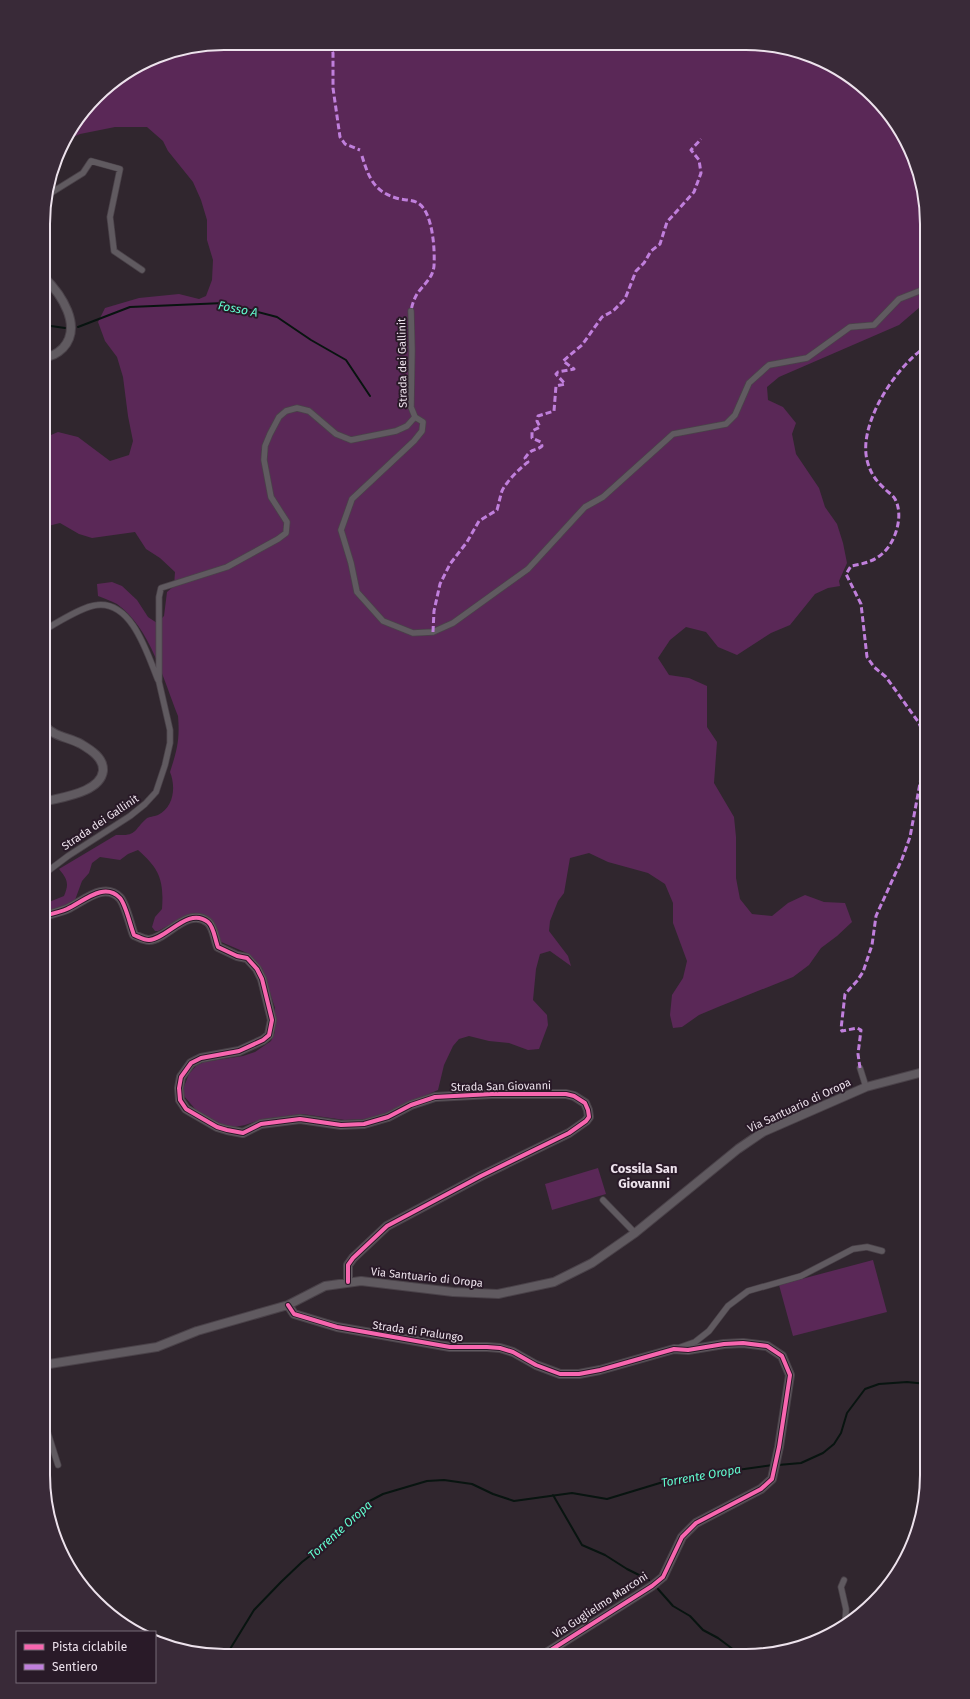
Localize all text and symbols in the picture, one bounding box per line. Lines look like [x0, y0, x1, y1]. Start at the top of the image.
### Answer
water label: Fosso A [217, 298, 259, 320]
street label: Strada dei Gallinit [395, 318, 410, 408]
street label: Strada dei Gallinit [59, 792, 141, 853]
street label: Via Santuario di Oropa [745, 1076, 853, 1135]
street label: Strada San Giovanni [451, 1079, 551, 1094]
district label: Cossila San Giovanni [610, 1161, 678, 1191]
street label: Via Santuario di Oropa [370, 1265, 484, 1290]
street label: Strada di Pralungo [372, 1319, 464, 1344]
water label: Torrente Oropa [660, 1462, 742, 1490]
water label: Torrente Oropa [305, 1498, 375, 1562]
street label: Via Guglielmo Marconi [550, 1570, 650, 1641]
legend [16, 1631, 156, 1683]
text: Pista ciclabile [52, 1640, 127, 1654]
text: Sentiero [52, 1660, 98, 1674]

